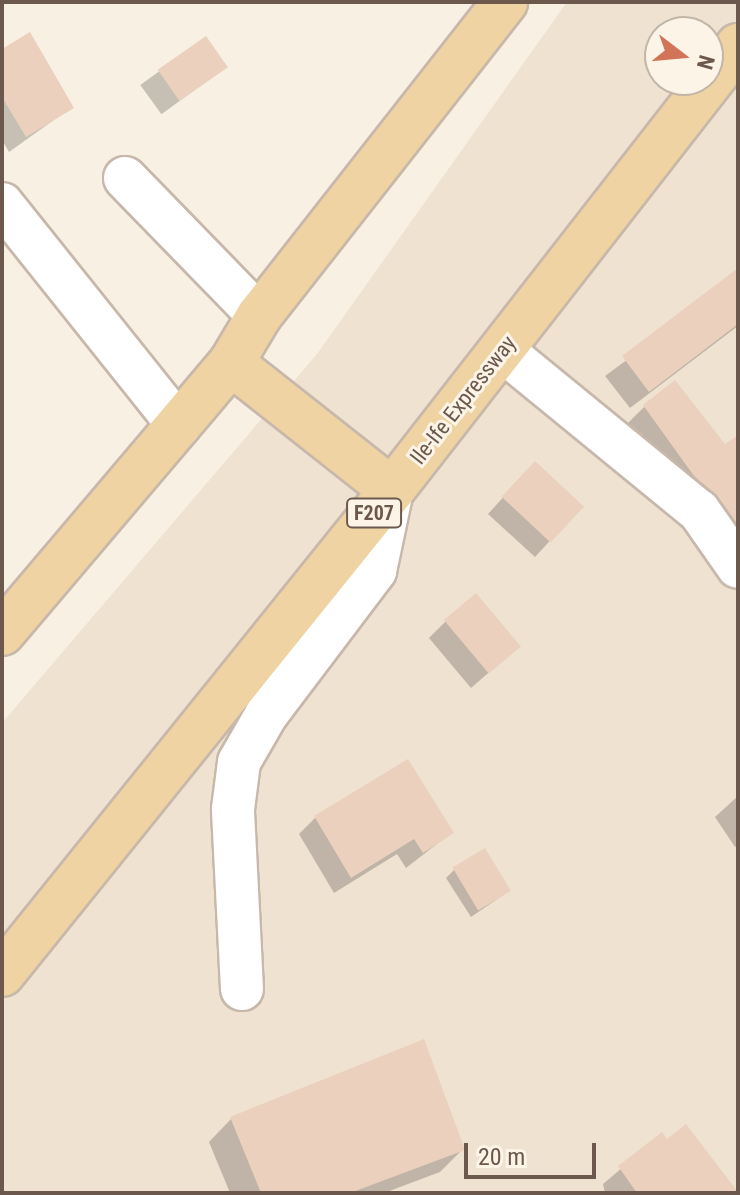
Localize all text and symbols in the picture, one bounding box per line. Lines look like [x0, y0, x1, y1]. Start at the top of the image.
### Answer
north arrow [644, 16, 724, 96]
text: N [692, 52, 720, 72]
street label: Ile-Ife Expressway [405, 330, 521, 470]
road number: F207 [346, 497, 402, 529]
scale bar [468, 1127, 600, 1177]
text: 20 m [478, 1143, 525, 1171]

